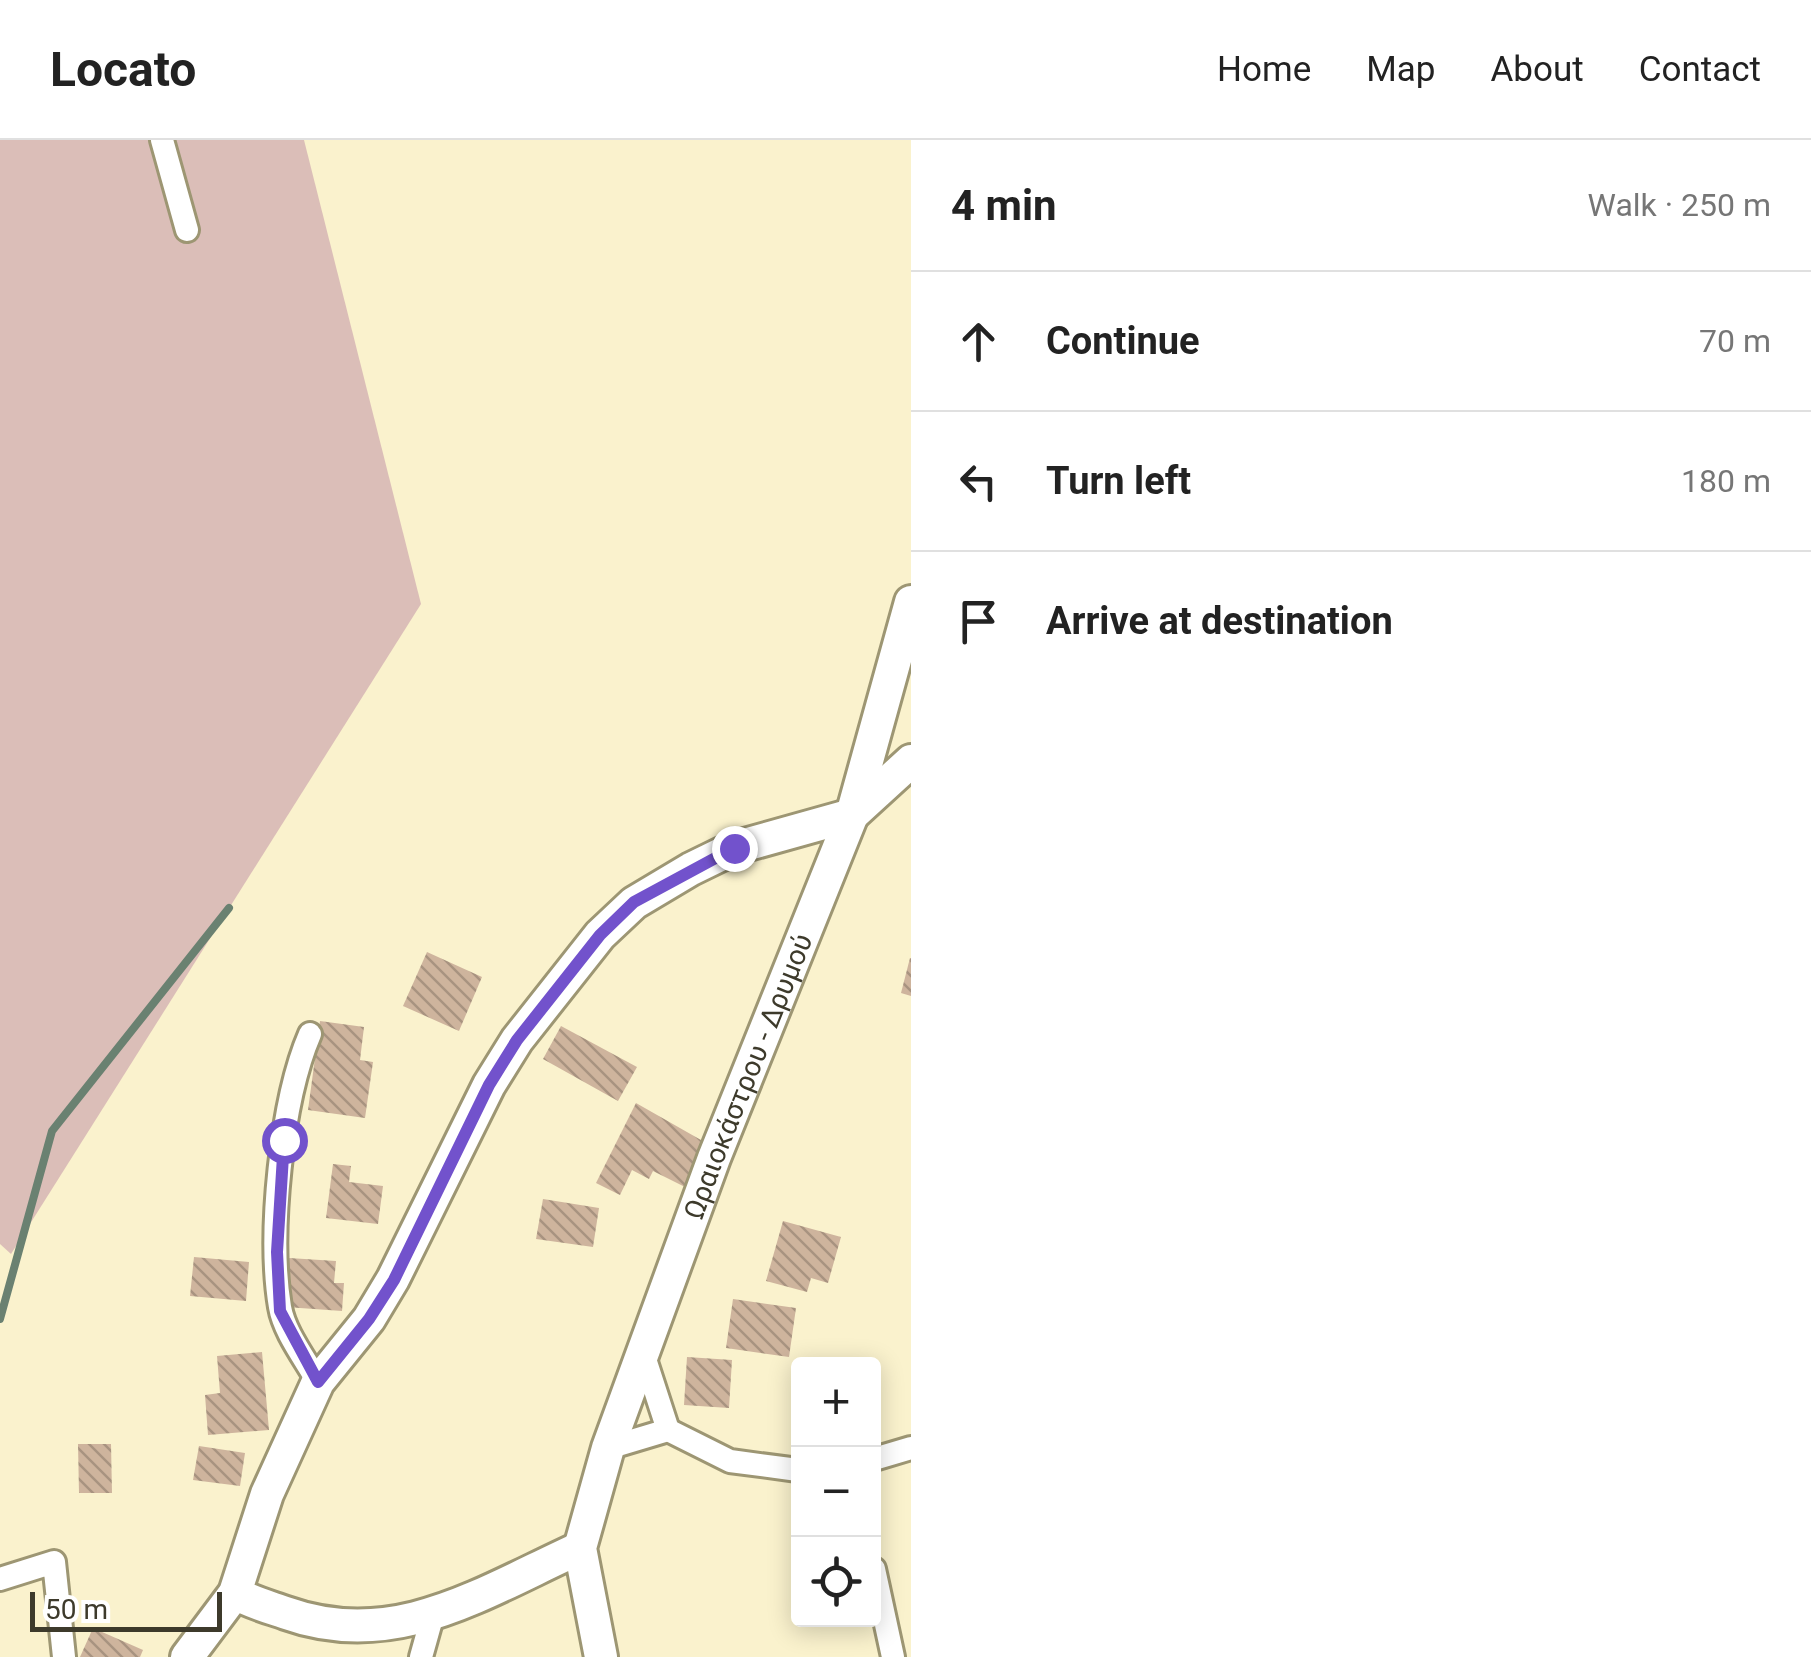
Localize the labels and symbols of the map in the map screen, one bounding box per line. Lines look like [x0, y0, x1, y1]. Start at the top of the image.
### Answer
route end [712, 826, 758, 872]
street label: Ωραιοκάστρου - Δρυμού [677, 929, 819, 1224]
route start [262, 1118, 308, 1164]
scale bar [30, 1587, 222, 1632]

